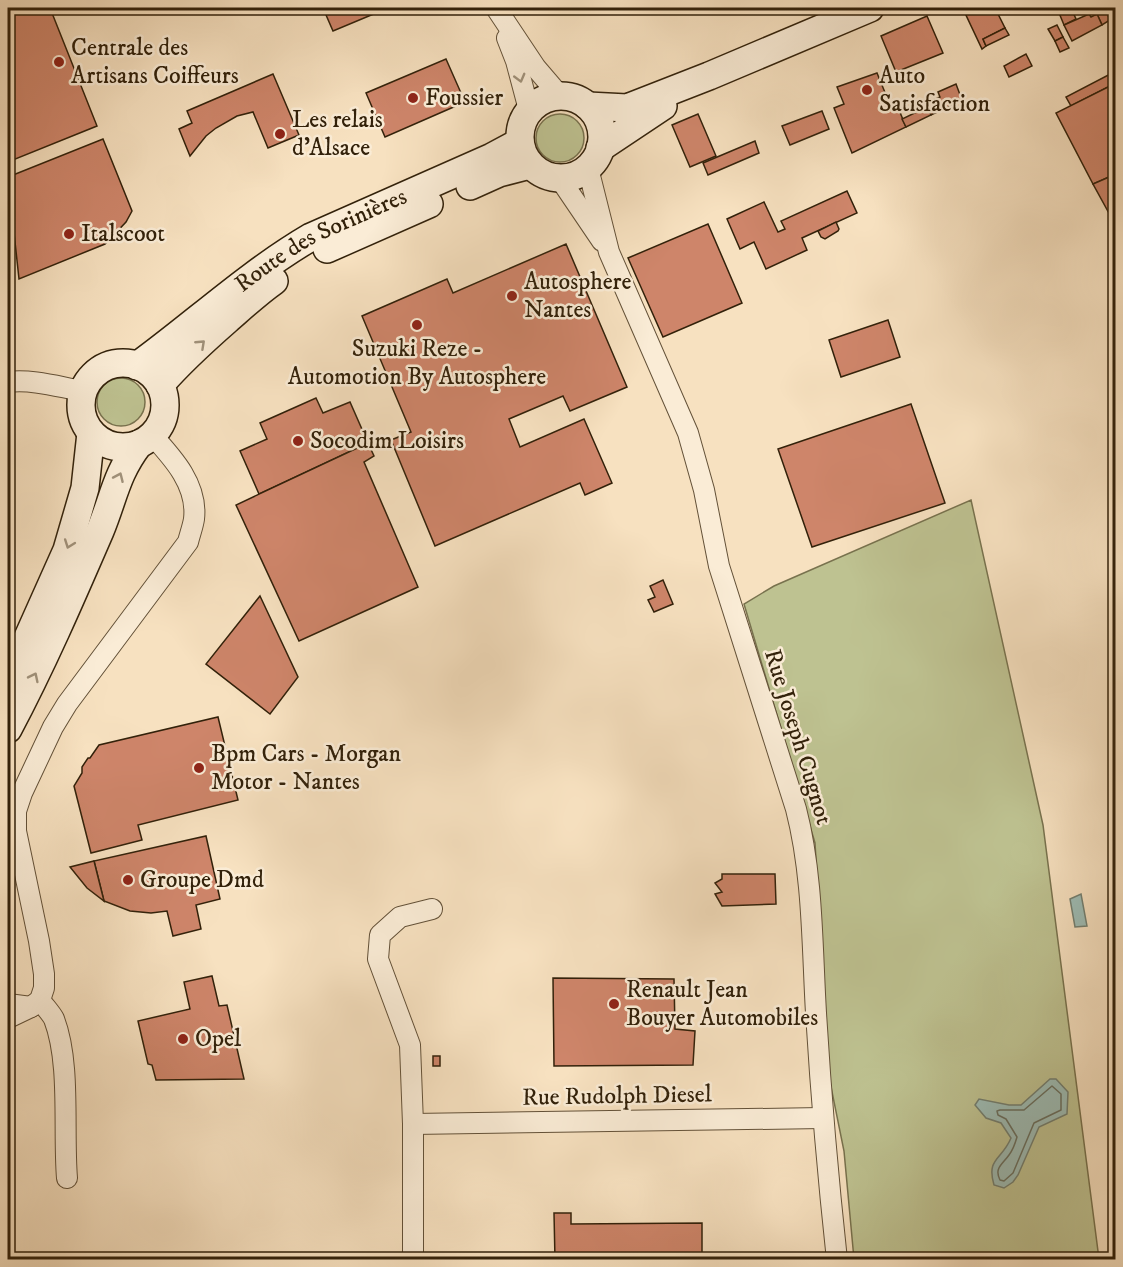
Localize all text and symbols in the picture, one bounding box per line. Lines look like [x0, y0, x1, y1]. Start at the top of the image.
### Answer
place label: Centrale des Artisans Coiffeurs [71, 33, 239, 91]
marker: Centrale des Artisans Coiffeurs [52, 55, 66, 69]
place label: Auto Satisfaction [879, 61, 990, 119]
one-way arrow [513, 72, 525, 83]
place label: Foussier [425, 83, 503, 113]
marker: Auto Satisfaction [860, 83, 874, 97]
marker: Foussier [406, 91, 420, 105]
place label: Les relais d'Alsace [292, 105, 383, 163]
marker: Les relais d'Alsace [273, 127, 287, 141]
street label: Route des Sorinières [229, 182, 411, 299]
place label: Italscoot [81, 219, 165, 249]
marker: Italscoot [62, 227, 76, 241]
place label: Autosphere Nantes [524, 267, 632, 325]
marker: Autosphere Nantes [505, 289, 519, 303]
marker: Suzuki Reze - Automotion By Autosphere [410, 318, 424, 332]
place label: Suzuki Reze - Automotion By Autosphere [288, 334, 546, 392]
one-way arrow [194, 340, 204, 351]
place label: Socodim Loisirs [310, 426, 464, 456]
marker: Socodim Loisirs [291, 434, 305, 448]
one-way arrow [112, 472, 124, 483]
one-way arrow [63, 539, 76, 549]
street label: Rue Joseph Cugnot [757, 646, 839, 829]
one-way arrow [27, 673, 38, 684]
place label: Bpm Cars - Morgan Motor - Nantes [211, 739, 402, 797]
marker: Bpm Cars - Morgan Motor - Nantes [192, 761, 206, 775]
place label: Groupe Dmd [140, 865, 264, 895]
marker: Groupe Dmd [121, 873, 135, 887]
place label: Renault Jean Bouyer Automobiles [626, 975, 818, 1033]
marker: Renault Jean Bouyer Automobiles [607, 997, 621, 1011]
place label: Opel [195, 1024, 242, 1054]
marker: Opel [176, 1032, 190, 1046]
street label: Rue Rudolph Diesel [522, 1079, 713, 1113]

